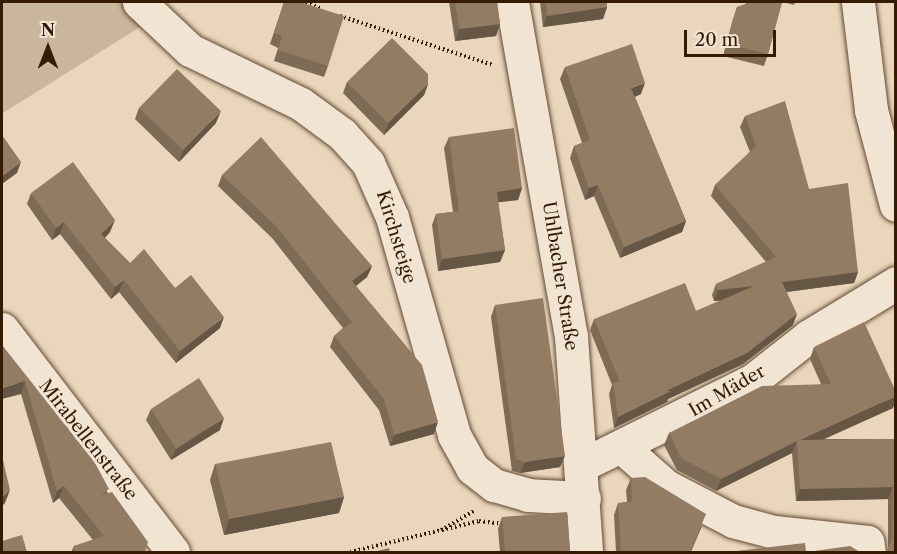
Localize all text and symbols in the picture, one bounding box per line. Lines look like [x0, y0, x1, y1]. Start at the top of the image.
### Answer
north arrow [18, 18, 78, 78]
scale bar [687, 18, 778, 56]
text: N [41, 20, 55, 40]
text: 20 m [695, 29, 738, 51]
street label: Kirchsteige [372, 188, 420, 286]
street label: Uhlbacher Straße [538, 200, 582, 352]
street label: Im Mäder [685, 361, 769, 421]
street label: Mirabellenstraße [34, 375, 142, 505]

